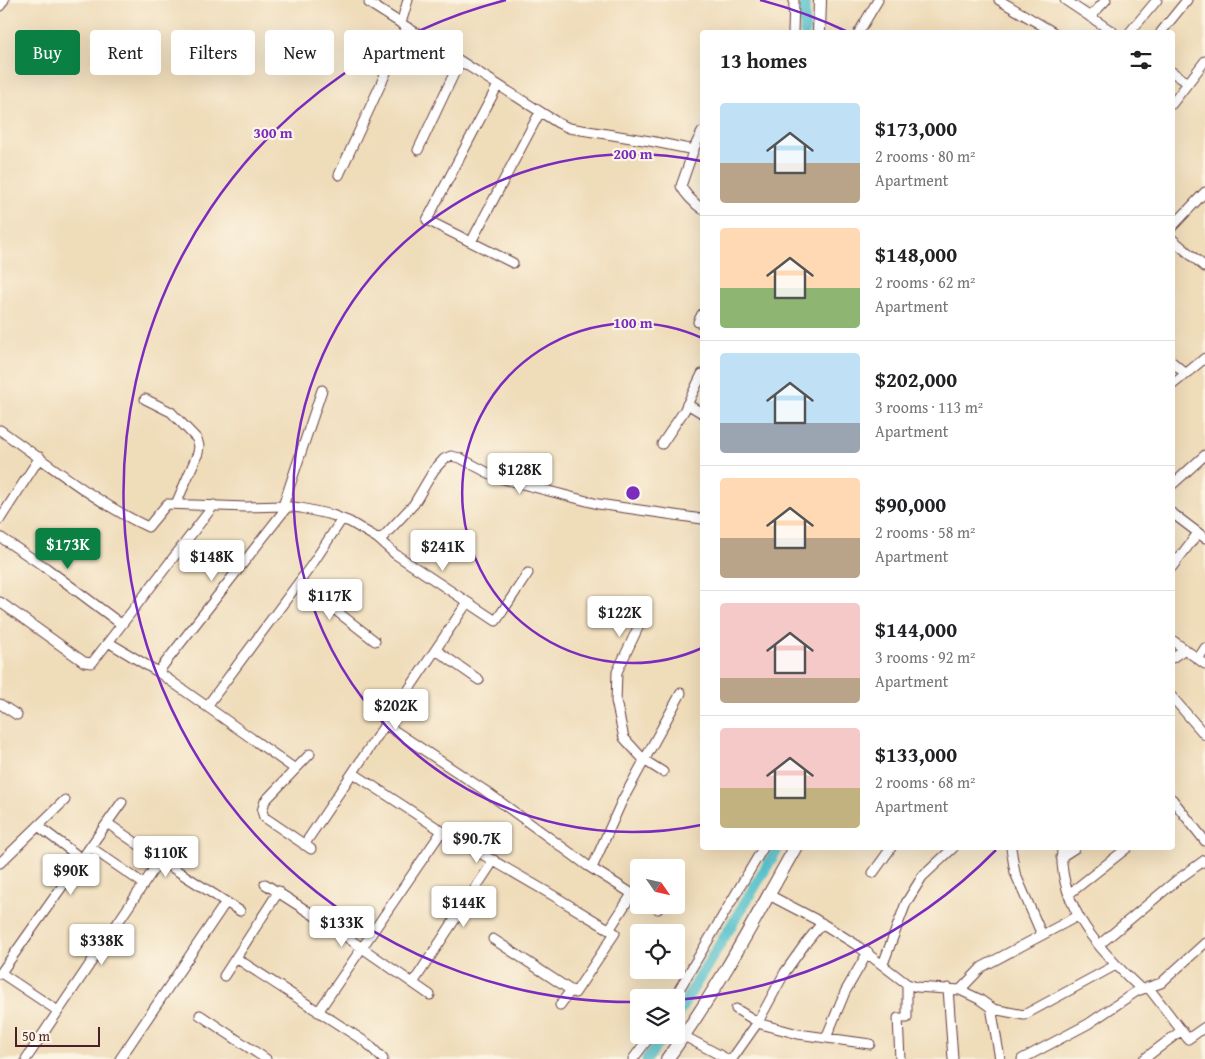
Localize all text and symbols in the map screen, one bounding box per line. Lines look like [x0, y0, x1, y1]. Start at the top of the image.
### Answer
chip: Buy [15, 30, 80, 75]
chip: Rent [90, 30, 161, 75]
chip: Filters [171, 30, 255, 75]
chip: New [265, 30, 334, 75]
chip: Apartment [344, 30, 463, 75]
text: 13 homes [720, 45, 807, 76]
icon: filters [1127, 46, 1155, 74]
text: $173,000 [875, 113, 957, 144]
text: 300 m [253, 122, 293, 143]
icon: home [760, 123, 820, 183]
text: 200 m [613, 143, 653, 164]
text: 2 rooms · 80 m² [875, 144, 975, 168]
text: Apartment [875, 168, 948, 192]
text: $148,000 [875, 239, 957, 270]
icon: home [760, 248, 820, 308]
text: 2 rooms · 62 m² [875, 270, 975, 294]
text: Apartment [875, 294, 948, 318]
text: 100 m [613, 312, 653, 333]
text: $202,000 [875, 364, 957, 395]
icon: home [760, 373, 820, 433]
text: 3 rooms · 113 m² [875, 395, 983, 419]
text: Apartment [875, 419, 948, 443]
pin: $128K [485, 452, 555, 495]
text: $128K [498, 457, 542, 481]
centre of rings [624, 484, 642, 502]
text: $90,000 [875, 489, 946, 520]
icon: home [760, 498, 820, 558]
text: 2 rooms · 58 m² [875, 520, 975, 544]
pin: $173K [33, 528, 103, 570]
pin: $241K [408, 530, 478, 572]
text: $173K [46, 532, 90, 556]
text: $241K [421, 534, 465, 558]
pin: $148K [177, 540, 247, 582]
text: $148K [190, 544, 234, 568]
text: Apartment [875, 544, 948, 568]
pin: $117K [295, 578, 365, 621]
text: $117K [308, 583, 352, 607]
pin: $122K [585, 596, 655, 638]
text: $122K [598, 600, 642, 624]
text: $144,000 [875, 614, 957, 645]
icon: home [760, 623, 820, 683]
text: 3 rooms · 92 m² [875, 645, 975, 669]
text: Apartment [875, 669, 948, 693]
pin: $202K [361, 688, 431, 731]
text: $202K [374, 693, 418, 717]
text: $133,000 [875, 739, 957, 770]
icon: home [760, 748, 820, 808]
text: 2 rooms · 68 m² [875, 770, 975, 794]
text: Apartment [875, 794, 948, 818]
pin: $90.7K [436, 822, 518, 864]
text: $90.7K [453, 826, 501, 850]
pin: $110K [131, 836, 201, 878]
text: $110K [144, 840, 188, 864]
pin: $90K [41, 854, 101, 896]
text: $90K [54, 858, 88, 882]
north arrow [630, 859, 685, 914]
map controls [630, 859, 685, 1044]
pin: $144K [429, 886, 499, 928]
text: $144K [442, 890, 486, 914]
pin: $133K [307, 906, 377, 948]
text: $133K [320, 910, 364, 934]
pin: $338K [67, 924, 137, 966]
button: locate [630, 924, 685, 979]
text: $338K [80, 928, 124, 952]
button: layers [630, 989, 685, 1044]
scale bar [15, 1024, 100, 1047]
text: 50 m [22, 1026, 50, 1046]

